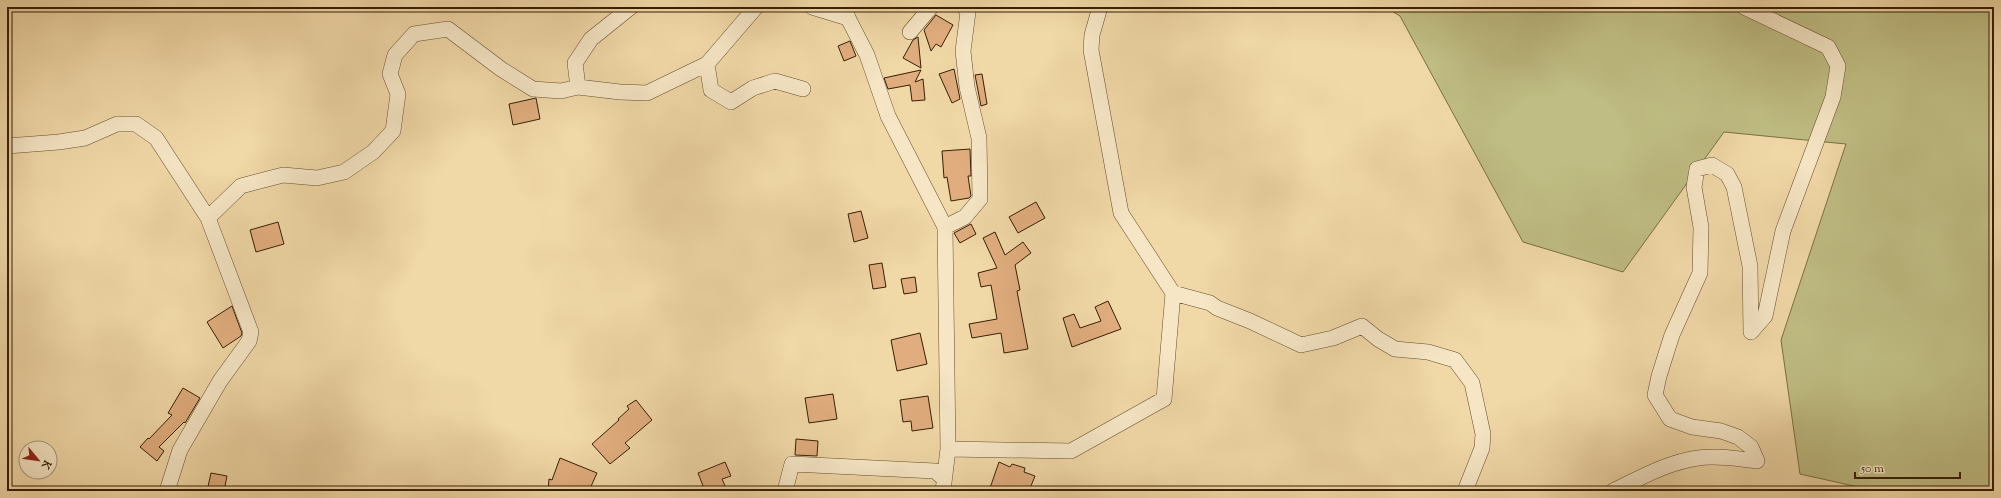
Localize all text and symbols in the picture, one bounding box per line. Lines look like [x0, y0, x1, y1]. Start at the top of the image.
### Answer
north arrow [18, 440, 58, 480]
scale bar [1855, 454, 1960, 480]
text: K [37, 456, 55, 472]
text: 50 m [1860, 460, 1884, 478]

